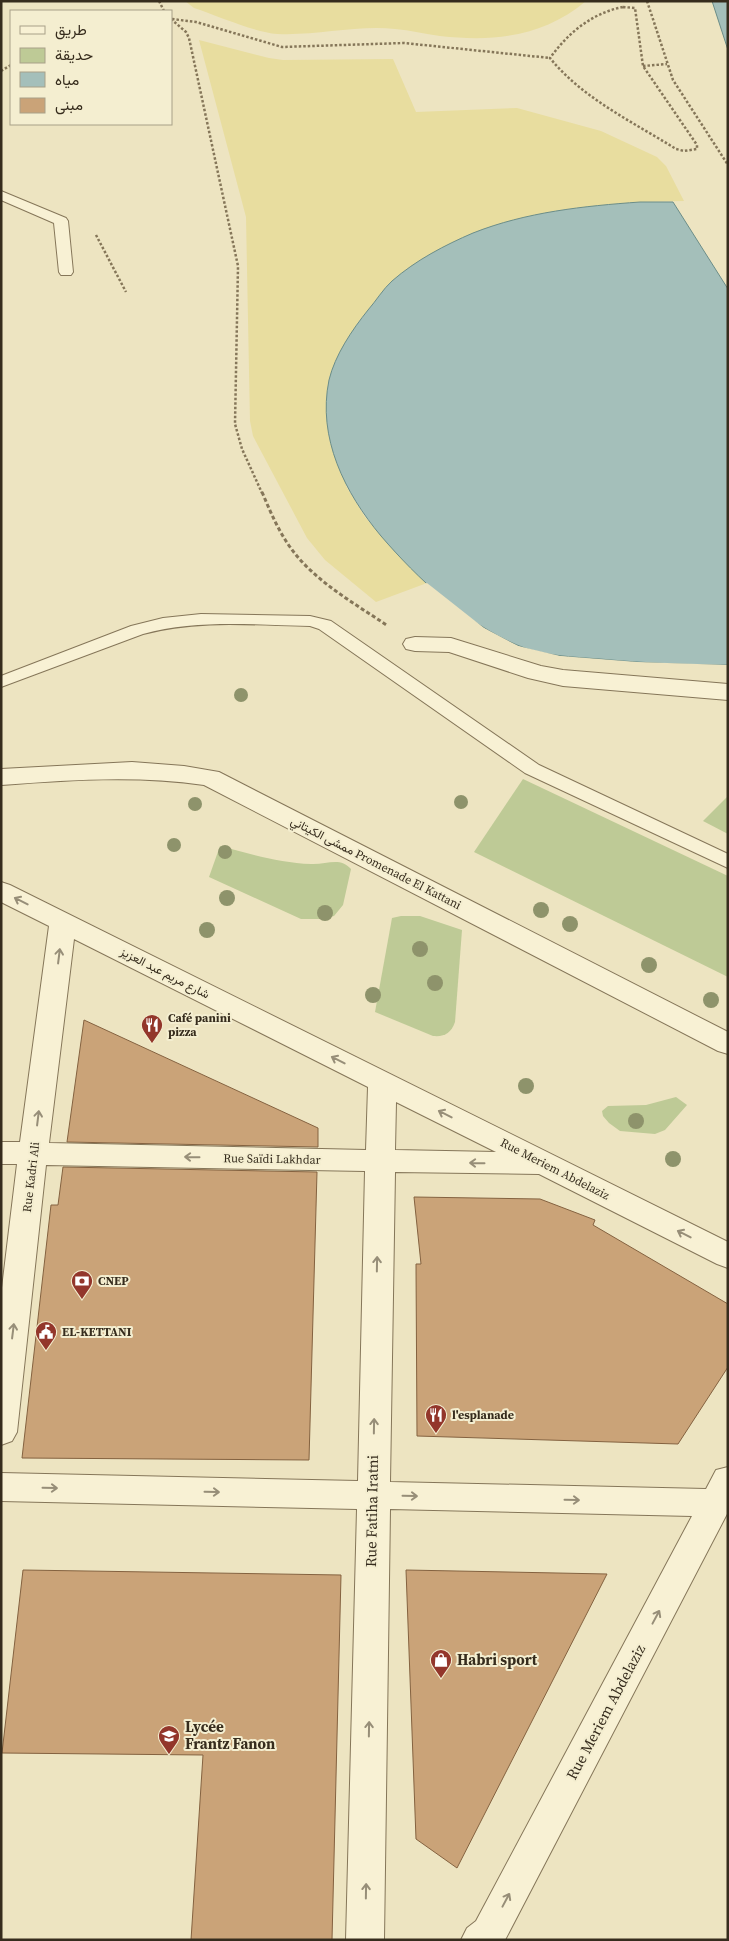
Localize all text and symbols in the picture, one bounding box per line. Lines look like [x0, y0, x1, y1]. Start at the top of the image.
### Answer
legend [10, 10, 172, 125]
text: طريق [55, 19, 87, 40]
text: حديقة [55, 44, 93, 65]
text: مياه [55, 69, 79, 90]
text: مبنى [55, 94, 83, 115]
street label: ممشى الكيتاني Promenade El Kattani [287, 813, 464, 915]
one-way arrow [13, 896, 28, 906]
street label: شارع مريم عبد العزيز [116, 943, 212, 1003]
one-way arrow [54, 949, 64, 965]
place label: Café panini pizza [168, 1010, 231, 1040]
restaurant icon: Café panini pizza [140, 1013, 164, 1044]
one-way arrow [331, 1055, 346, 1064]
one-way arrow [438, 1109, 453, 1118]
one-way arrow [33, 1110, 43, 1126]
street label: Rue Meriem Abdelaziz [498, 1135, 613, 1204]
street label: Rue Kadri Ali [19, 1140, 43, 1213]
street label: Rue Saïdi Lakhdar [223, 1150, 321, 1168]
one-way arrow [185, 1152, 201, 1162]
one-way arrow [470, 1158, 486, 1168]
one-way arrow [677, 1229, 692, 1239]
one-way arrow [373, 1256, 382, 1272]
bank icon: CNEP [70, 1269, 94, 1300]
place label: CNEP [98, 1273, 129, 1289]
public building icon: EL-KETTANI [34, 1320, 58, 1351]
one-way arrow [8, 1323, 18, 1339]
place label: EL-KETTANI [62, 1324, 132, 1340]
restaurant icon: l'esplanade [424, 1403, 448, 1434]
place label: l'esplanade [452, 1407, 514, 1423]
one-way arrow [369, 1418, 379, 1434]
street label: Rue Fatiha Iratni [360, 1455, 383, 1567]
one-way arrow [42, 1484, 58, 1493]
one-way arrow [204, 1487, 220, 1497]
one-way arrow [402, 1491, 418, 1501]
one-way arrow [564, 1495, 580, 1505]
one-way arrow [651, 1609, 661, 1624]
street label: Rue Meriem Abdelaziz [561, 1640, 650, 1783]
shop icon: Habri sport [429, 1648, 453, 1679]
place label: Habri sport [457, 1649, 538, 1670]
place label: Lycée Frantz Fanon [185, 1716, 275, 1754]
one-way arrow [364, 1721, 373, 1737]
school or university icon: Lycée Frantz Fanon [157, 1724, 181, 1755]
one-way arrow [361, 1883, 370, 1899]
one-way arrow [501, 1892, 511, 1907]

